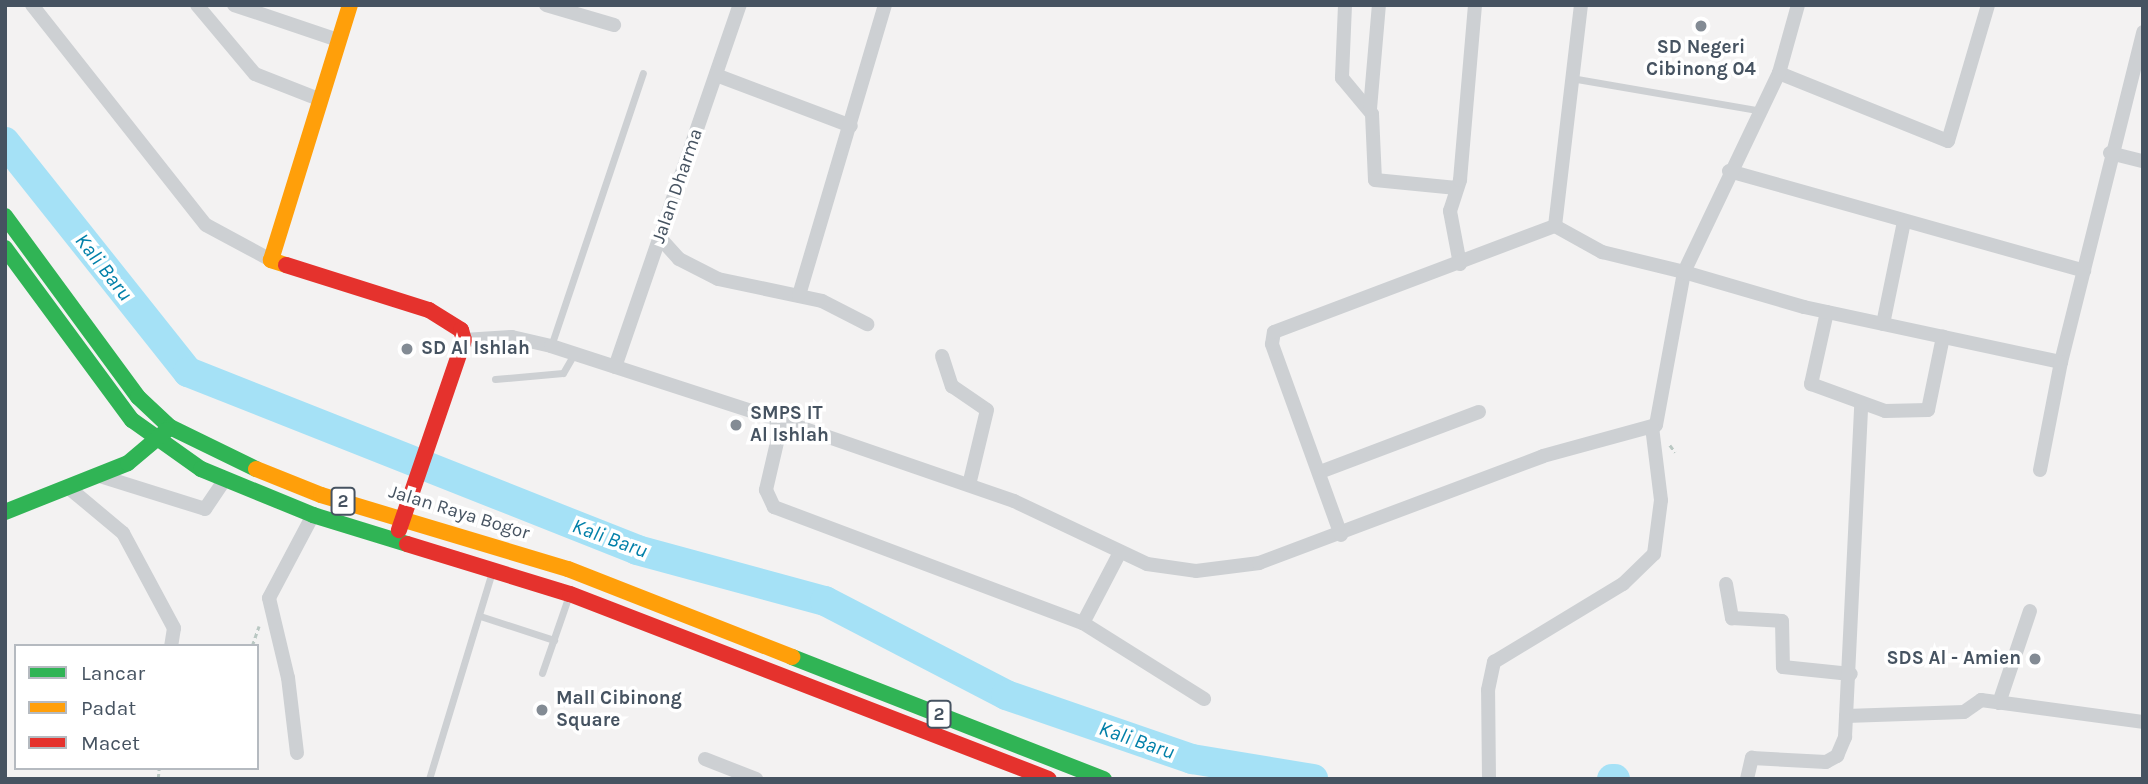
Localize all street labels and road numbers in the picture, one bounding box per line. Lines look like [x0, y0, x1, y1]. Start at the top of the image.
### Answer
street label: Jalan Dharma [648, 126, 708, 246]
street label: Jalan Raya Bogor [386, 481, 532, 545]
road number: 2 [329, 486, 357, 516]
road number: 2 [925, 700, 953, 728]

